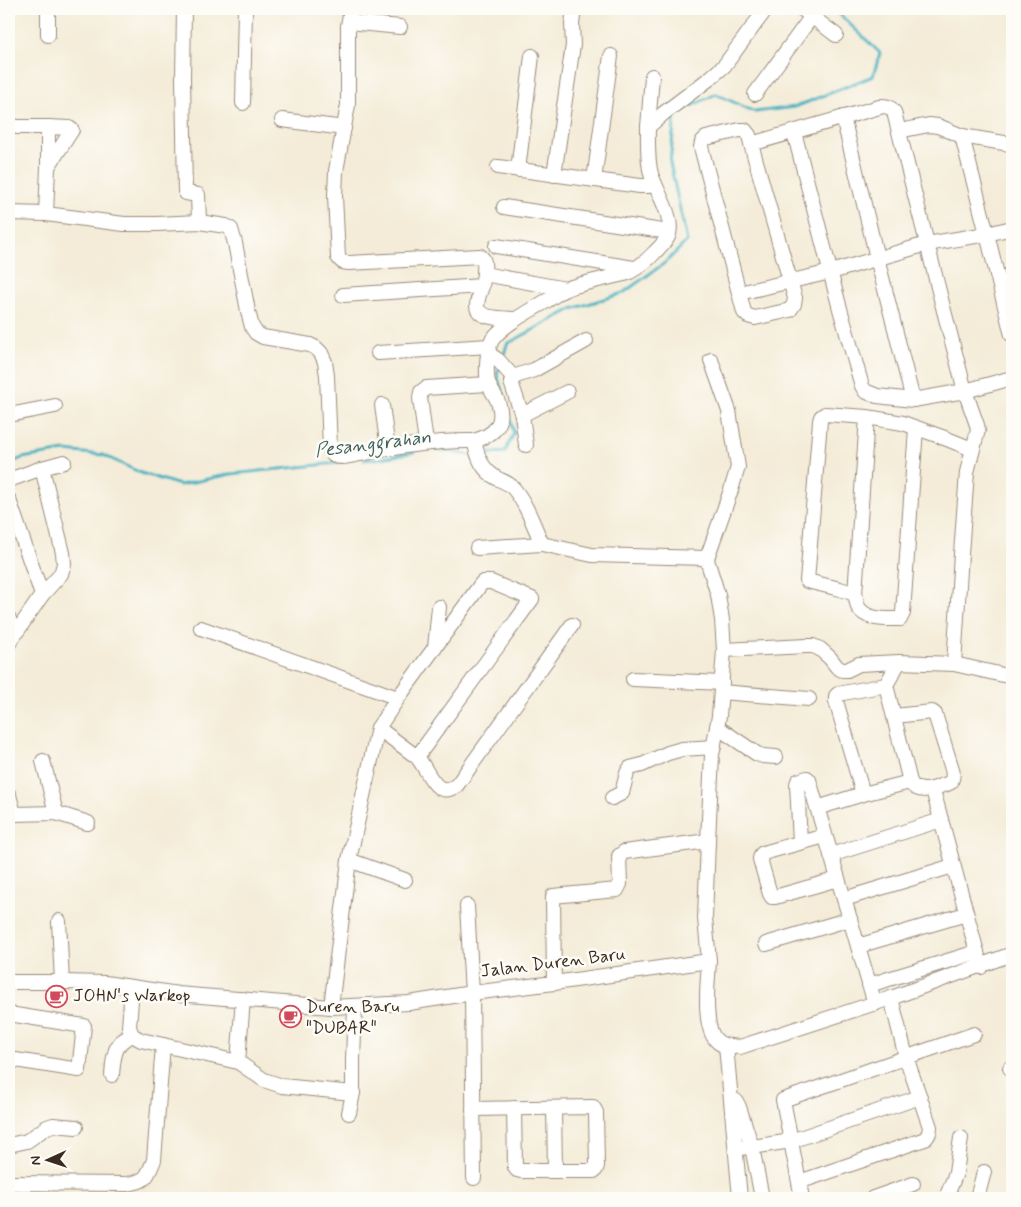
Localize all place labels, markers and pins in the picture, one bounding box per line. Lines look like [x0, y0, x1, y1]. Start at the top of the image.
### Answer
cafe icon: JOHN's Warkop [45, 984, 69, 1008]
place label: JOHN's Warkop [73, 984, 191, 1008]
place label: Duren Baru "DUBAR" [306, 995, 399, 1040]
cafe icon: Duren Baru "DUBAR" [278, 1005, 302, 1029]

